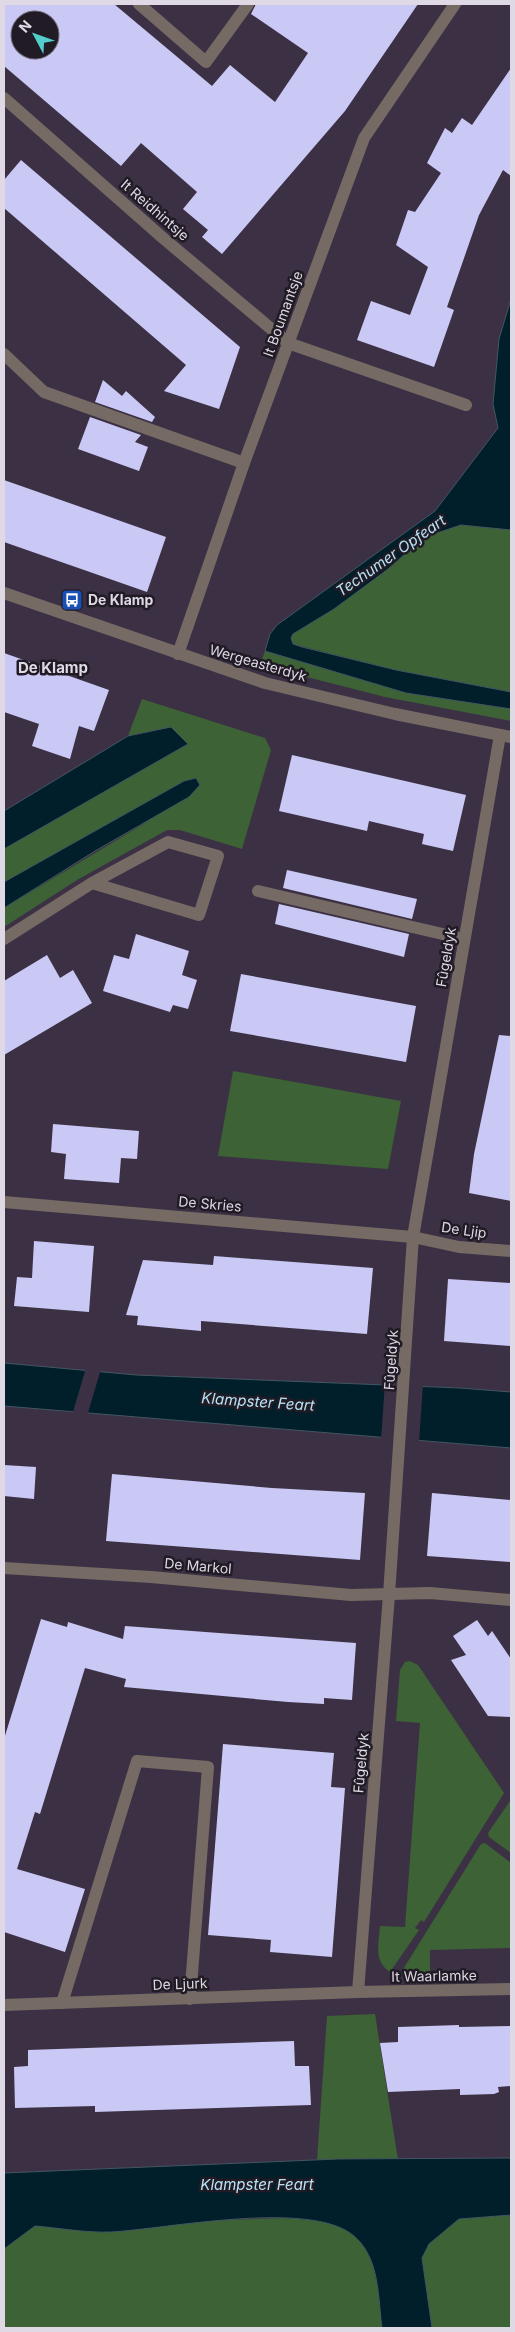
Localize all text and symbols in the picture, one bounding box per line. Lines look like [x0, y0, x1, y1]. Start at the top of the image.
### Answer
north arrow [10, 10, 60, 60]
text: N [15, 17, 35, 36]
street label: It Reidhintsje [118, 175, 193, 244]
street label: It Boumantsje [259, 269, 306, 359]
water label: Techumer Opfeart [332, 510, 450, 601]
bus stop icon: De Klamp [60, 588, 84, 612]
place label: De Klamp [88, 591, 154, 608]
street label: Wergeasterdyk [208, 641, 309, 685]
district label: De Klamp [18, 658, 88, 677]
street label: Fûgeldyk [432, 925, 459, 988]
street label: De Skries [178, 1192, 242, 1215]
street label: De Ljip [440, 1218, 488, 1241]
street label: Fûgeldyk [380, 1329, 401, 1391]
water label: Klampster Feart [201, 1388, 316, 1415]
street label: De Markol [164, 1554, 232, 1577]
street label: Fûgeldyk [349, 1732, 372, 1794]
street label: It Waarlamke [391, 1966, 477, 1985]
street label: De Ljurk [152, 1974, 208, 1993]
water label: Klampster Feart [200, 2175, 315, 2194]

